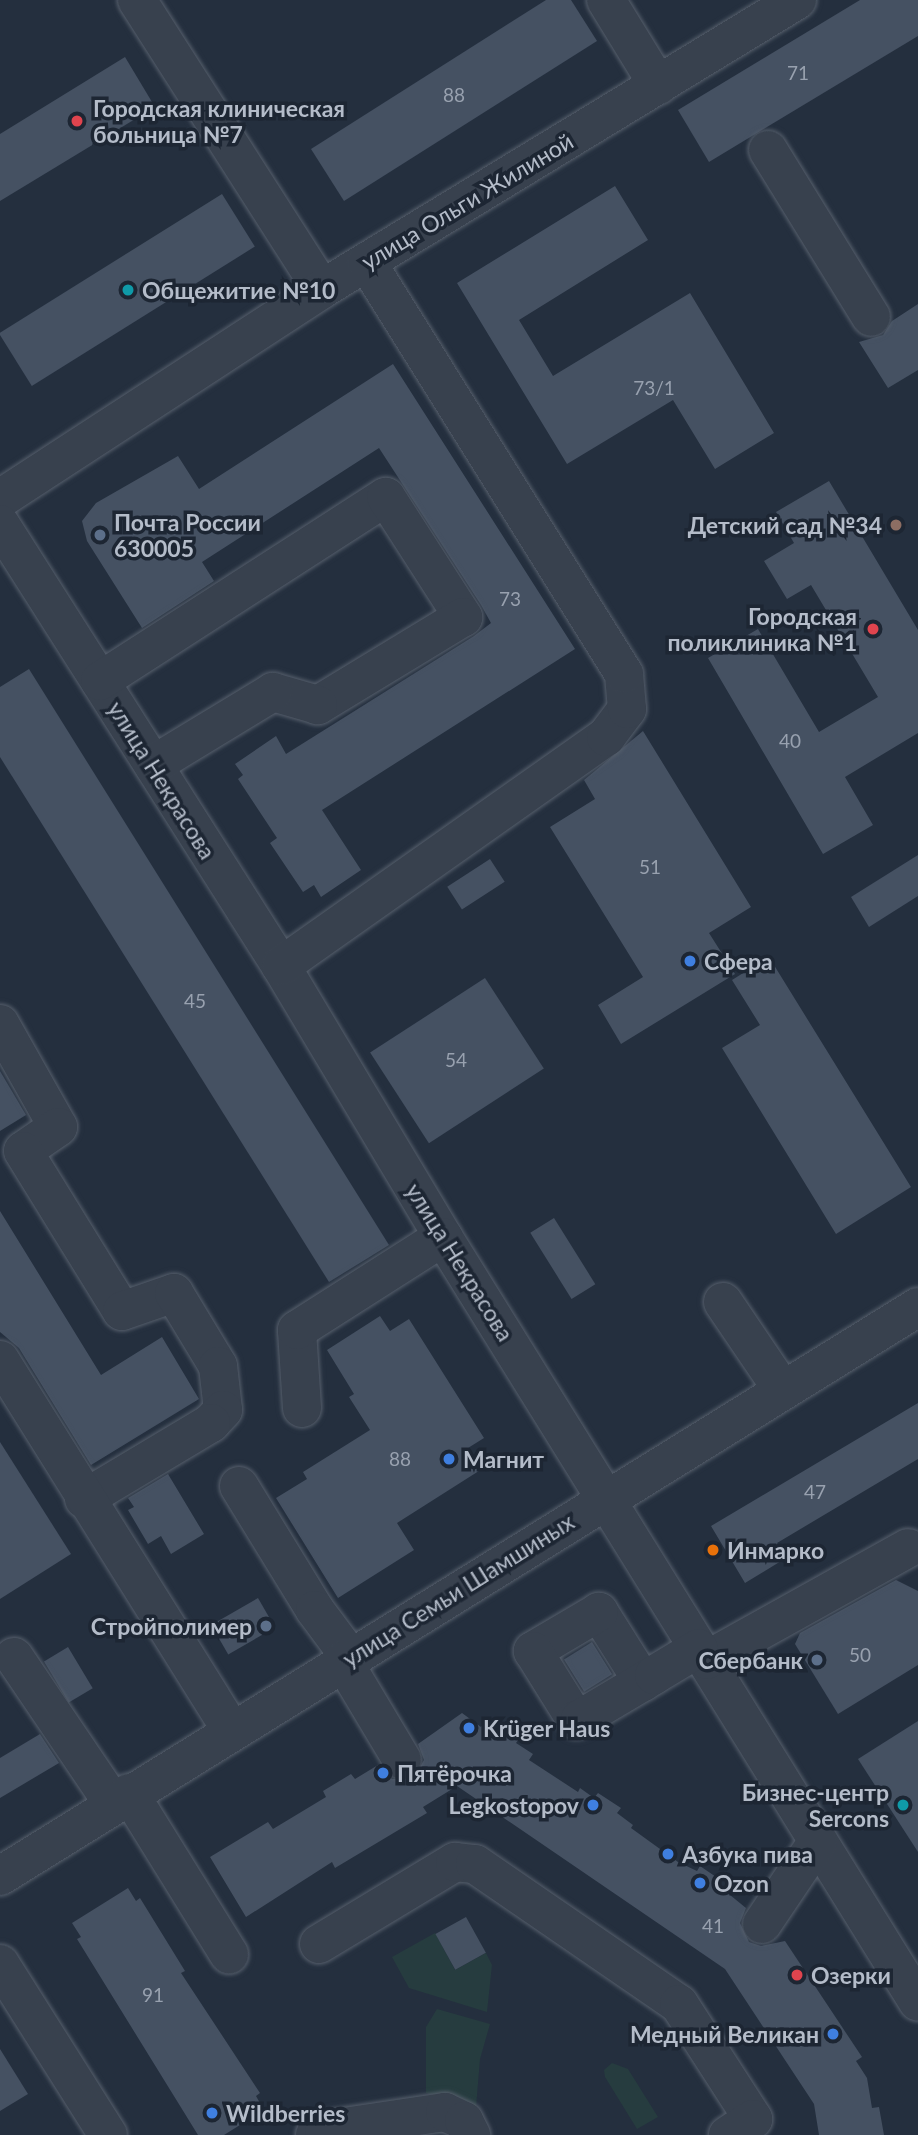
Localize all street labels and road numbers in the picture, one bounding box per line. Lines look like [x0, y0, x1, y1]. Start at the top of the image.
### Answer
street label: улица Ольги Жилиной [356, 127, 578, 275]
street label: улица Некрасова [102, 696, 222, 864]
street label: улица Некрасова [400, 1178, 520, 1346]
street label: улица Семьи Шамшиных [337, 1507, 579, 1673]

